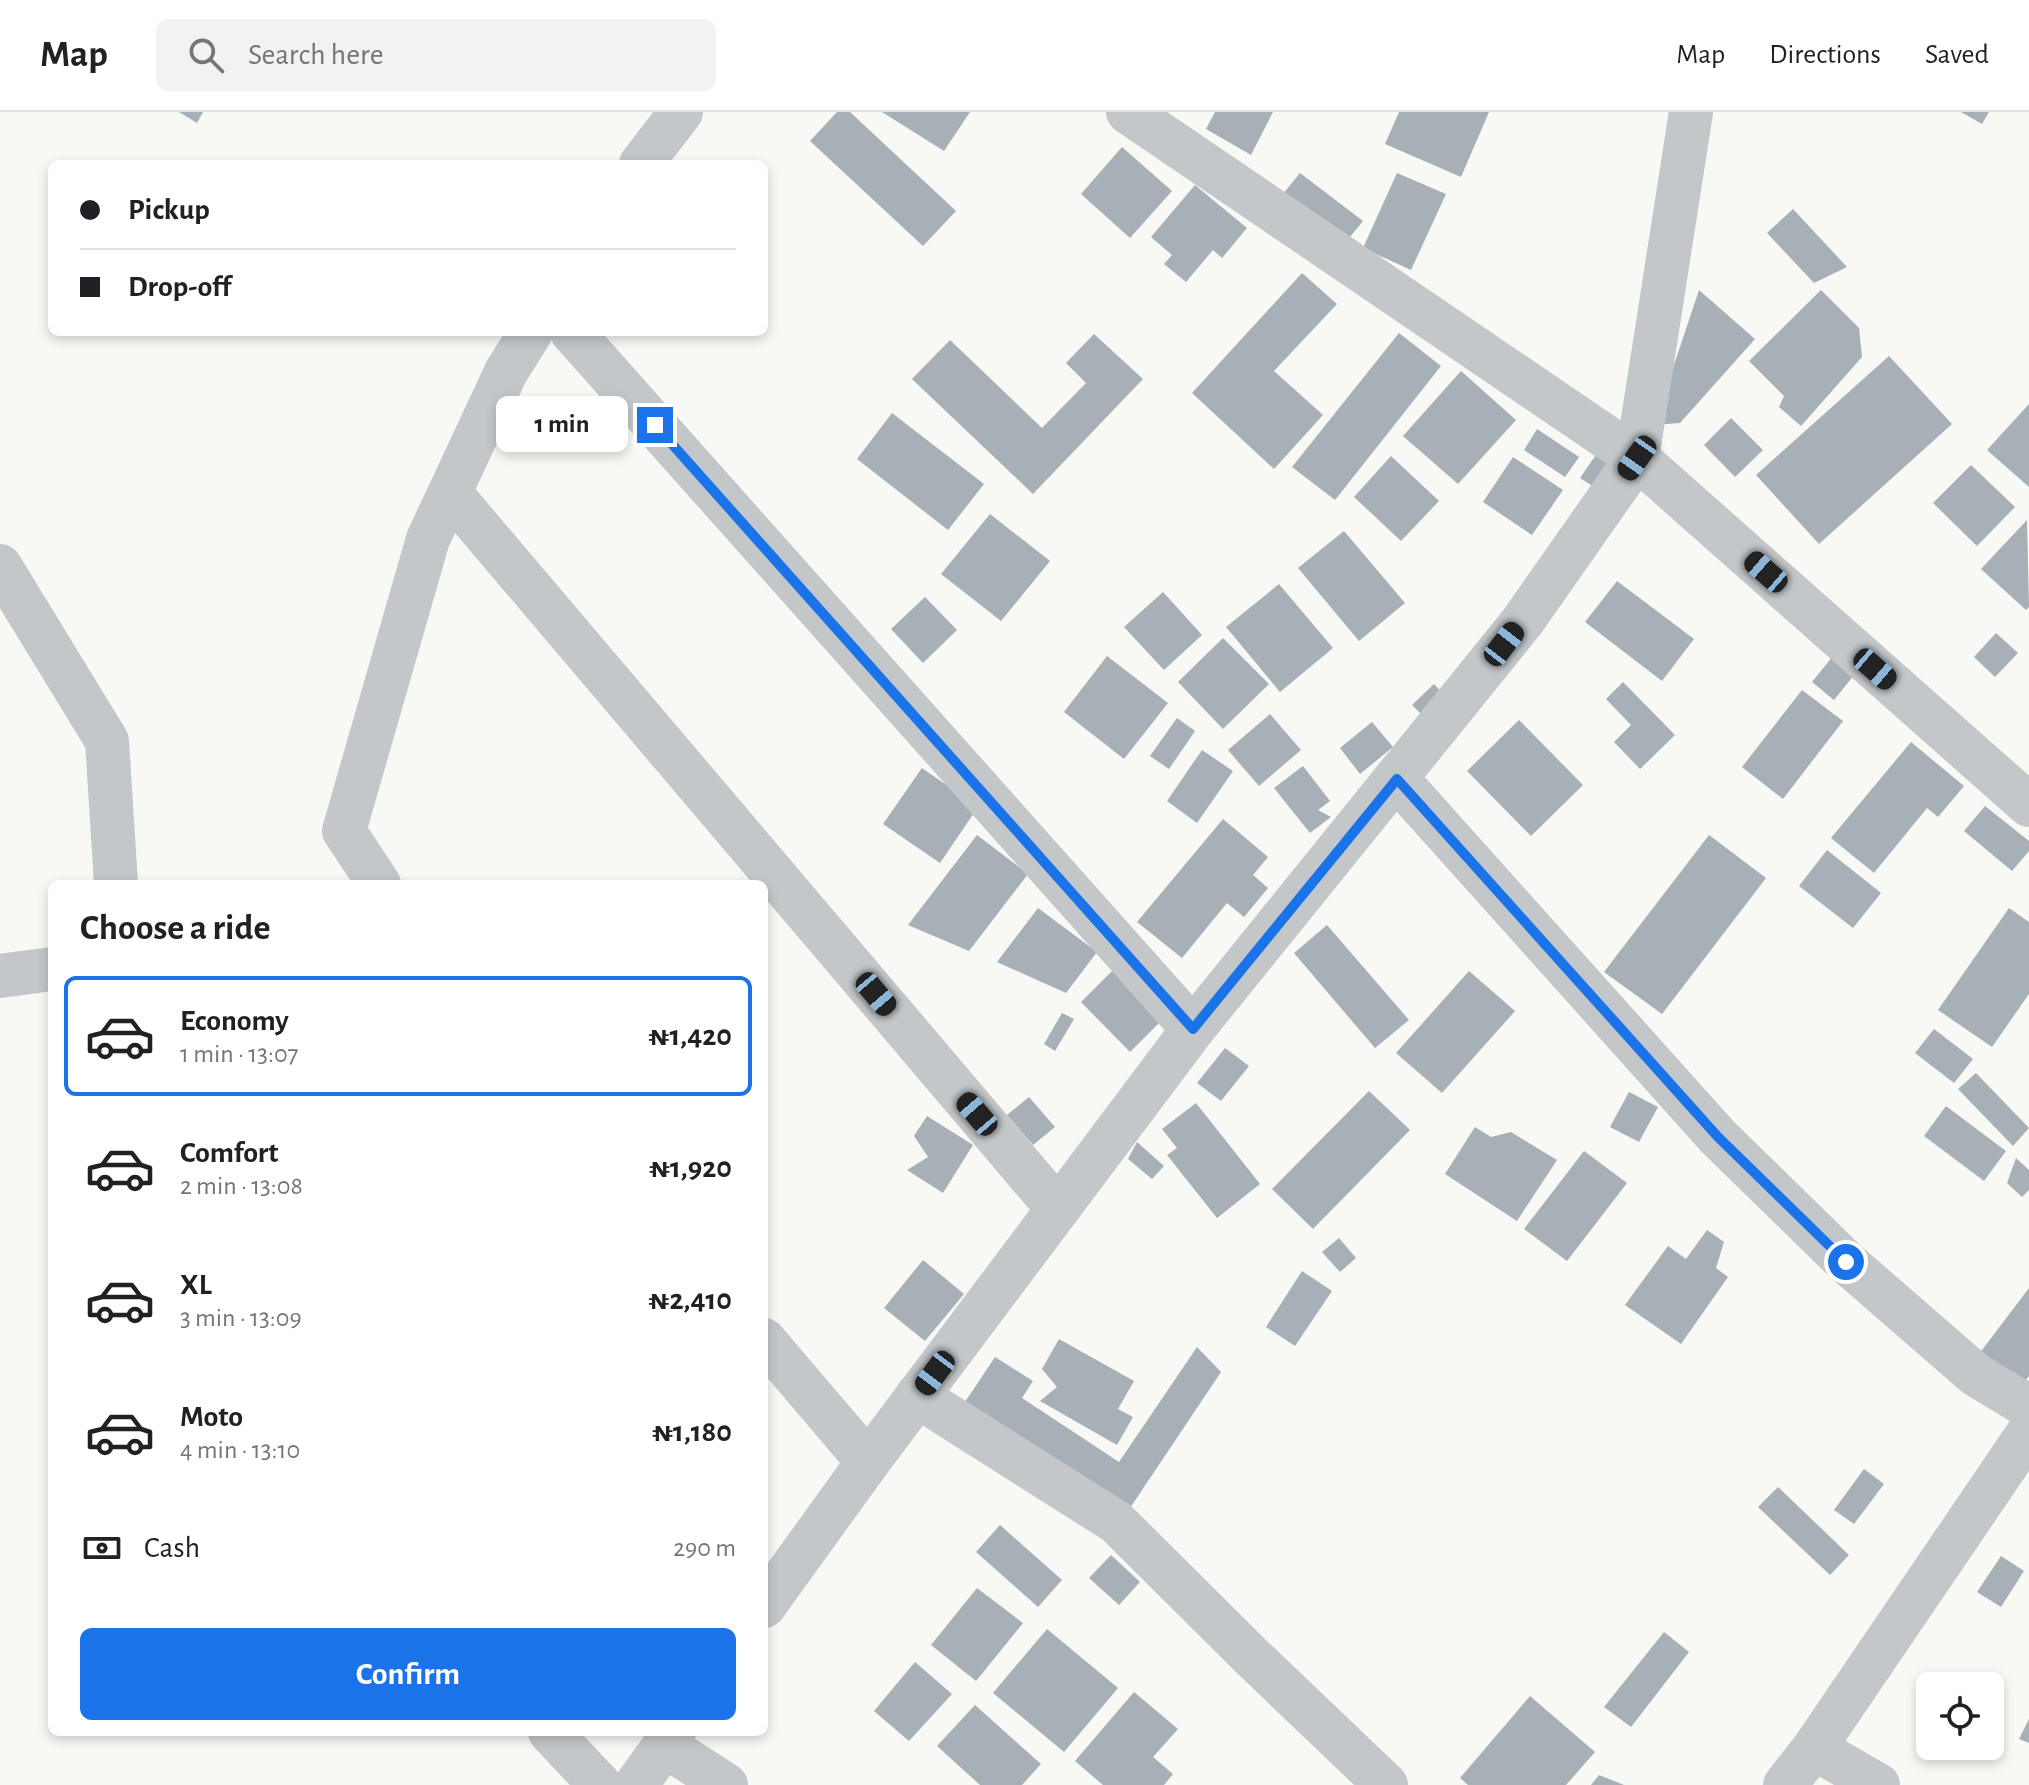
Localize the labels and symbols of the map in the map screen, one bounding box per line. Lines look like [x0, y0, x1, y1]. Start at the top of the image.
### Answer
callout: 1 min [495, 397, 627, 453]
route end [637, 407, 673, 443]
car [1613, 431, 1661, 485]
car [1740, 547, 1792, 597]
car [1480, 618, 1528, 670]
car [1849, 644, 1901, 694]
car [851, 968, 901, 1020]
car [952, 1088, 1002, 1140]
route start [1828, 1244, 1864, 1280]
car [911, 1347, 959, 1399]

